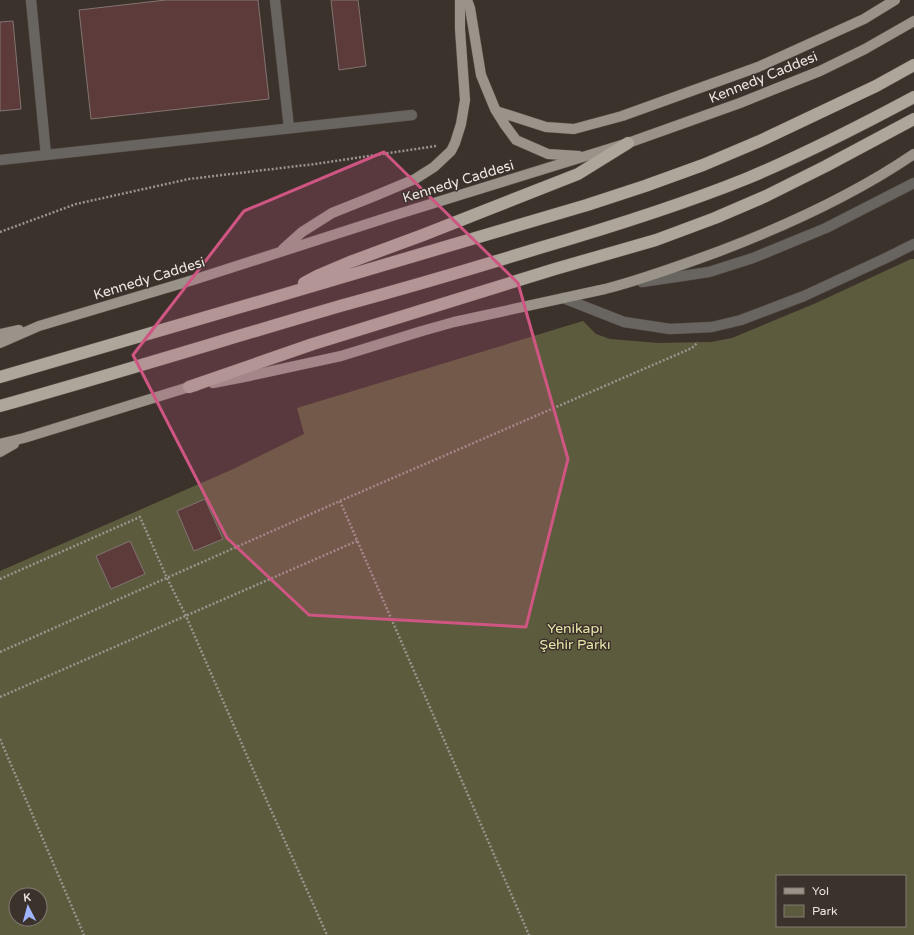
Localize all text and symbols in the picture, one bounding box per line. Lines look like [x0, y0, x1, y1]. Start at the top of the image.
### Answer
street label: Kennedy Caddesi [706, 48, 820, 107]
street label: Kennedy Caddesi [400, 156, 516, 207]
street label: Kennedy Caddesi [91, 253, 207, 304]
park label: Yenikapı Şehir Parkı [540, 620, 610, 653]
legend [776, 875, 906, 927]
text: Yol [812, 884, 829, 898]
north arrow [8, 887, 48, 927]
text: K [23, 891, 32, 904]
text: Park [812, 904, 838, 918]

